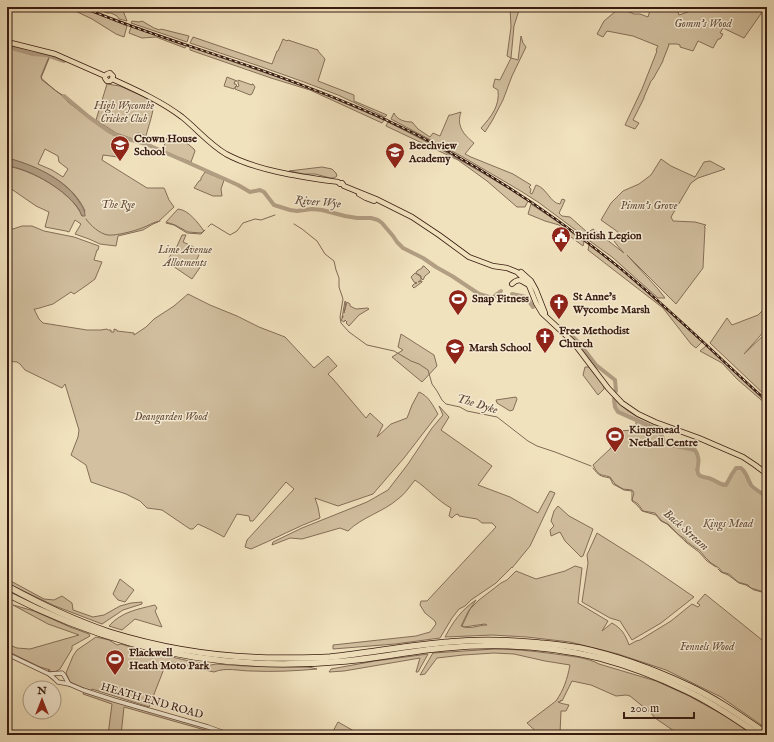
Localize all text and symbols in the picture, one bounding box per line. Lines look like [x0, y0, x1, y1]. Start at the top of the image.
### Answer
park label: Gomm's Wood [674, 17, 733, 31]
park label: High Wycombe Cricket Club [93, 99, 154, 126]
place label: Crown House School [134, 132, 197, 159]
school or university icon: Crown House School [109, 134, 131, 162]
place label: Beechview Academy [408, 139, 458, 166]
school or university icon: Beechview Academy [384, 141, 406, 169]
water label: River Wye [294, 193, 342, 211]
park label: The Rye [101, 198, 135, 212]
park label: Pimm's Grove [621, 199, 678, 213]
public building icon: British Legion [550, 225, 572, 253]
place label: British Legion [575, 229, 642, 243]
park label: Lime Avenue Allotments [157, 243, 212, 270]
sports icon: Snap Fitness [447, 288, 469, 316]
place label: St Anne's Wycombe Marsh [572, 290, 650, 317]
place label: Snap Fitness [472, 292, 529, 306]
church icon: St Anne's Wycombe Marsh [548, 292, 570, 320]
place label: Free Methodist Church [559, 324, 630, 351]
church icon: Free Methodist Church [534, 326, 556, 354]
school or university icon: Marsh School [444, 337, 466, 365]
place label: Marsh School [469, 341, 532, 355]
water label: The Dyke [454, 391, 500, 417]
park label: Deangarden Wood [134, 410, 208, 425]
place label: Kingsmead Netball Centre [628, 423, 698, 450]
sports icon: Kingsmead Netball Centre [604, 425, 626, 453]
water label: Back Stream [660, 506, 712, 554]
park label: Kings Mead [702, 517, 754, 532]
park label: Fennels Wood [680, 640, 735, 654]
place label: Flackwell Heath Moto Park [129, 646, 210, 673]
sports icon: Flackwell Heath Moto Park [104, 648, 126, 676]
north arrow [22, 680, 62, 720]
street label: HEATH END ROAD [99, 680, 205, 722]
text: N [36, 684, 47, 698]
scale bar [624, 694, 694, 720]
text: 200 m [630, 701, 659, 716]

